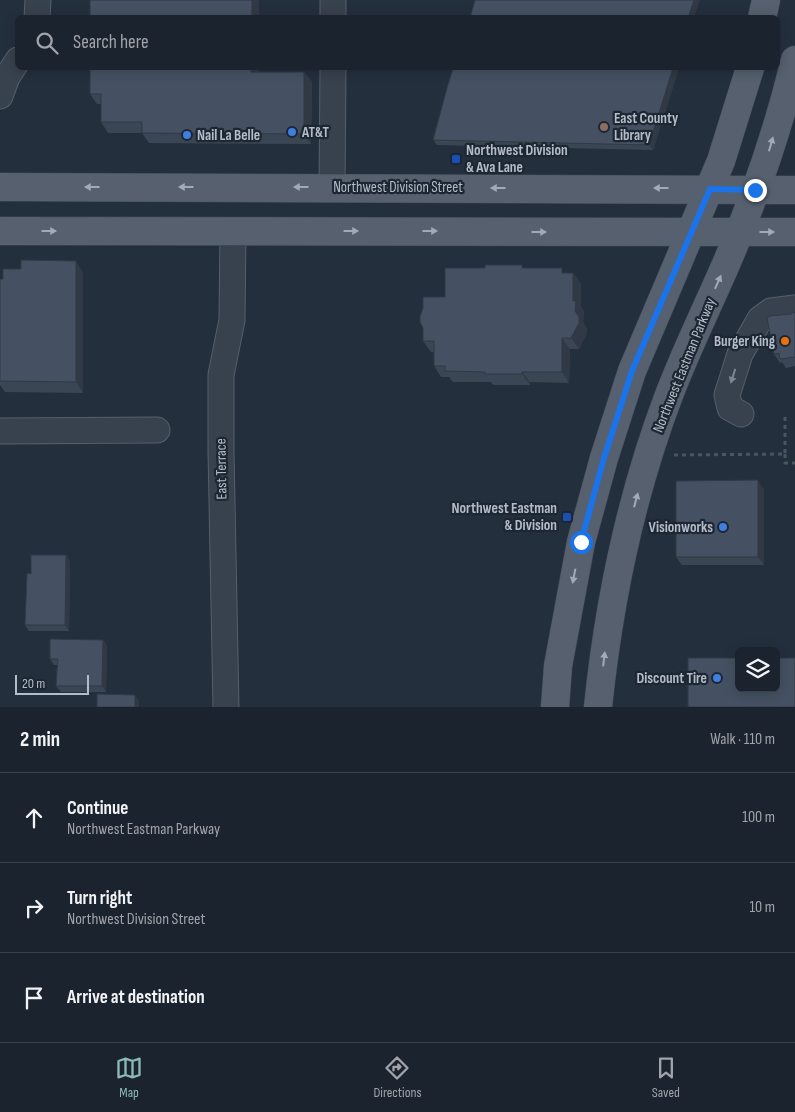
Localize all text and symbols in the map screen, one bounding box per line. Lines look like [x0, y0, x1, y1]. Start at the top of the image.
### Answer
search box [15, 15, 780, 70]
icon: search [33, 29, 61, 57]
text: Search here [73, 31, 149, 54]
place label: East County Library [614, 109, 679, 145]
marker: East County Library [598, 121, 610, 133]
place label: AT&T [301, 123, 329, 142]
place label: Nail La Belle [197, 126, 260, 145]
marker: AT&T [286, 126, 298, 138]
marker: Nail La Belle [181, 129, 193, 141]
one-way arrow [767, 136, 775, 151]
place label: Northwest Division & Ava Lane [466, 141, 568, 177]
marker: Northwest Division & Ava Lane [450, 153, 462, 165]
street label: Northwest Division Street [333, 178, 463, 197]
route end [744, 179, 767, 202]
one-way arrow [84, 183, 100, 191]
one-way arrow [178, 183, 194, 191]
one-way arrow [293, 183, 309, 191]
one-way arrow [490, 184, 506, 192]
one-way arrow [653, 184, 669, 192]
one-way arrow [41, 227, 57, 235]
one-way arrow [344, 227, 360, 235]
one-way arrow [423, 227, 439, 235]
one-way arrow [531, 228, 547, 236]
one-way arrow [759, 228, 775, 236]
one-way arrow [714, 275, 722, 290]
street label: Northwest Eastman Parkway [649, 295, 720, 435]
place label: Burger King [714, 332, 776, 351]
marker: Burger King [779, 335, 791, 347]
one-way arrow [729, 369, 737, 384]
street label: East Terrace [211, 438, 232, 500]
one-way arrow [633, 492, 641, 507]
place label: Northwest Eastman & Division [452, 499, 557, 535]
marker: Northwest Eastman & Division [561, 511, 573, 523]
place label: Visionworks [649, 518, 713, 537]
marker: Visionworks [717, 521, 729, 533]
route start [570, 531, 593, 554]
one-way arrow [570, 568, 578, 584]
map controls [735, 647, 780, 692]
button: layers [735, 647, 780, 692]
one-way arrow [600, 650, 608, 666]
place label: Discount Tire [637, 669, 707, 688]
scale bar [15, 672, 89, 695]
marker: Discount Tire [711, 672, 723, 684]
text: 20 m [22, 675, 45, 692]
text: 2 min [20, 727, 60, 752]
text: Walk · 110 m [710, 730, 775, 749]
text: Continue [67, 797, 128, 820]
icon: ahead [20, 804, 48, 832]
text: 100 m [742, 808, 775, 827]
text: Northwest Eastman Parkway [67, 820, 220, 839]
text: Turn right [67, 887, 132, 910]
icon: right [20, 894, 48, 922]
text: 10 m [749, 898, 775, 917]
text: Northwest Division Street [67, 910, 205, 929]
icon: arrive [20, 984, 48, 1012]
text: Arrive at destination [67, 986, 205, 1009]
tab: Map [115, 1054, 143, 1101]
tab: Directions [373, 1054, 422, 1101]
tab: Saved [652, 1054, 680, 1101]

